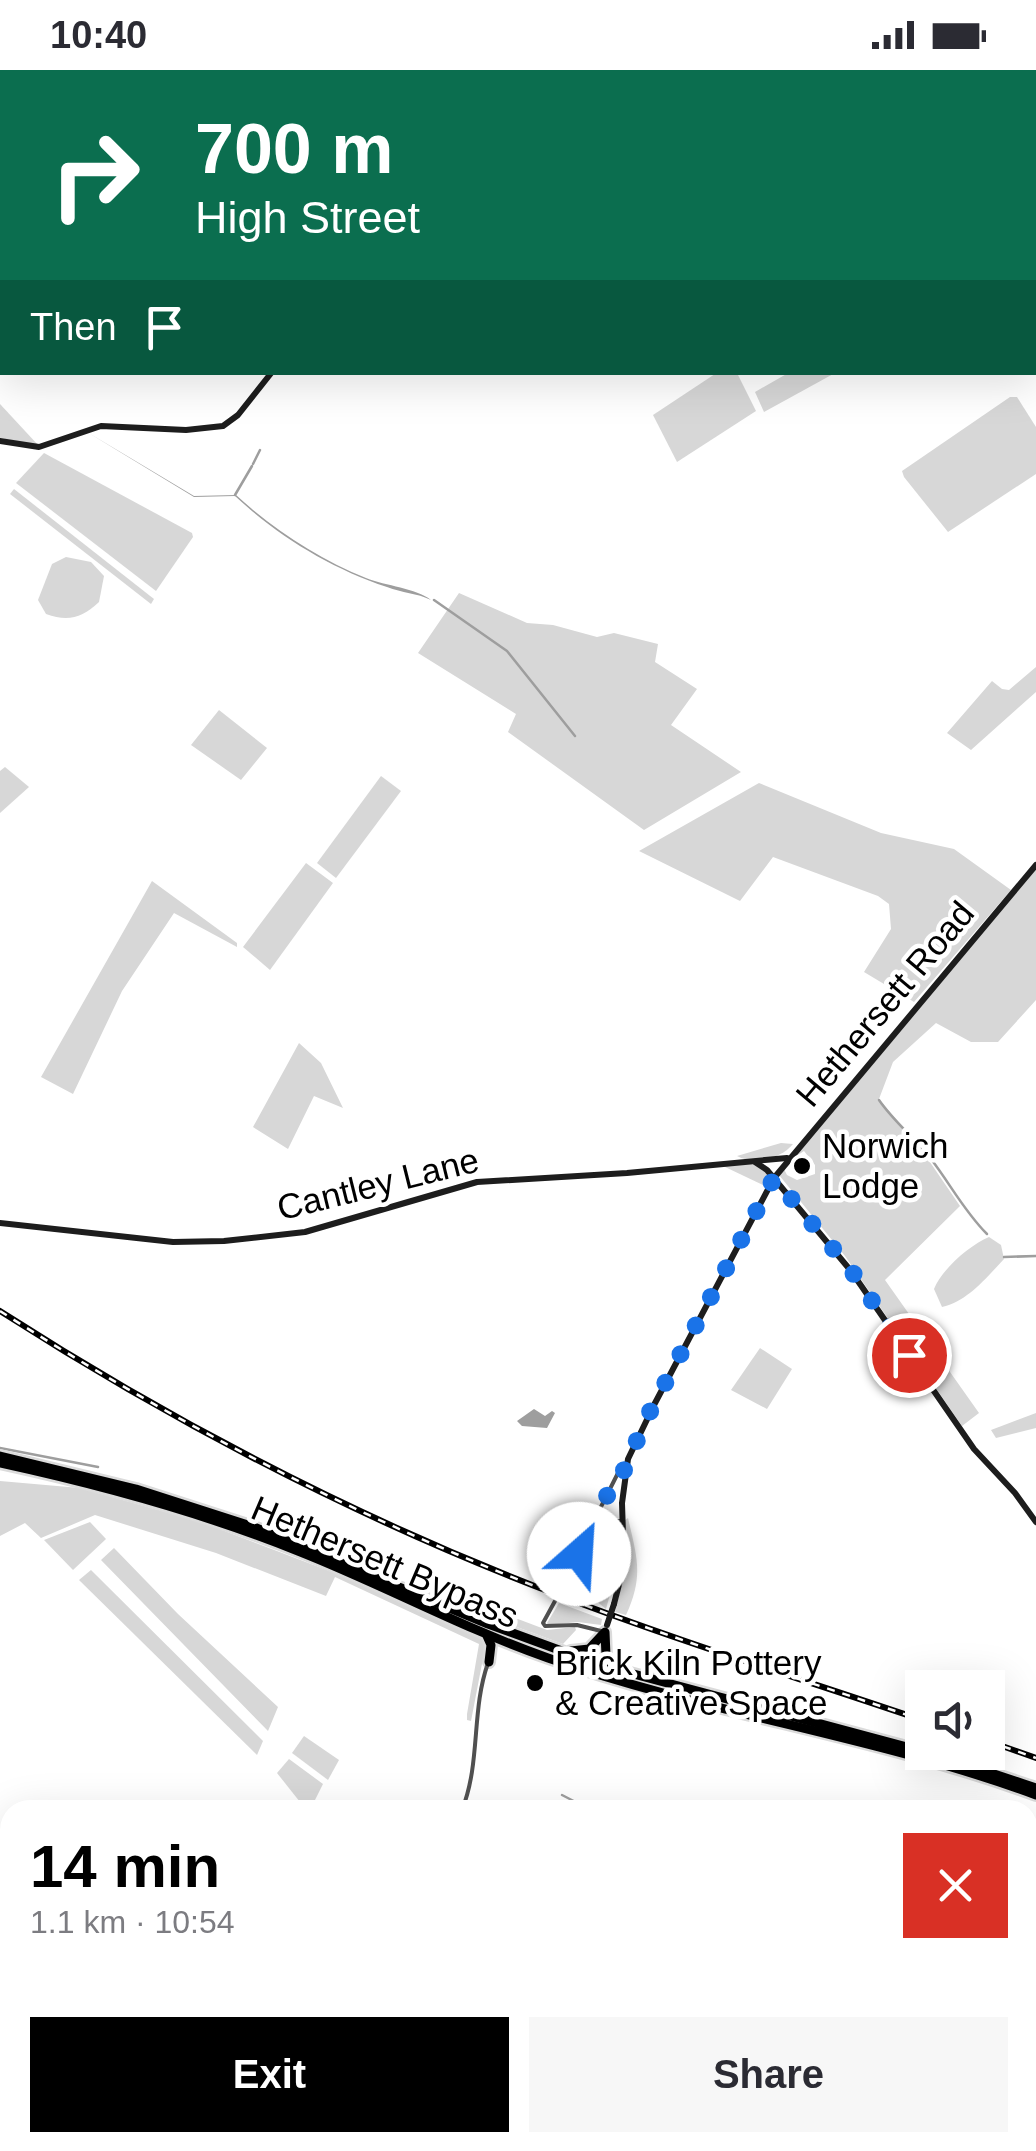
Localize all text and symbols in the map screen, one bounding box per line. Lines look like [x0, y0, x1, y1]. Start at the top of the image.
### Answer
text: 10:40 [50, 14, 147, 56]
icon: right [30, 110, 160, 240]
text: 700 m [195, 110, 393, 188]
text: High Street [195, 192, 420, 243]
icon: arrive [137, 300, 192, 355]
text: Then [30, 306, 117, 348]
street label: Hethersett Road [788, 894, 981, 1114]
place label: Norwich Lodge [822, 1126, 948, 1205]
street label: Cantley Lane [273, 1140, 483, 1227]
marker: Norwich Lodge [791, 1155, 813, 1177]
pin [867, 1313, 952, 1398]
icon: arrive [882, 1328, 937, 1383]
street label: Hethersett Bypass [246, 1488, 524, 1635]
position arrow [527, 1502, 631, 1606]
place label: Brick Kiln Pottery & Creative Space [555, 1643, 827, 1722]
map controls [905, 1670, 1005, 1770]
button: sound [905, 1670, 1005, 1770]
marker: Brick Kiln Pottery & Creative Space [524, 1672, 546, 1694]
text: 14 min [30, 1833, 220, 1900]
button: close [903, 1833, 1008, 1938]
text: 1.1 km · 10:54 [30, 1904, 235, 1940]
button: Exit [30, 2017, 509, 2132]
button: Share [529, 2017, 1008, 2132]

